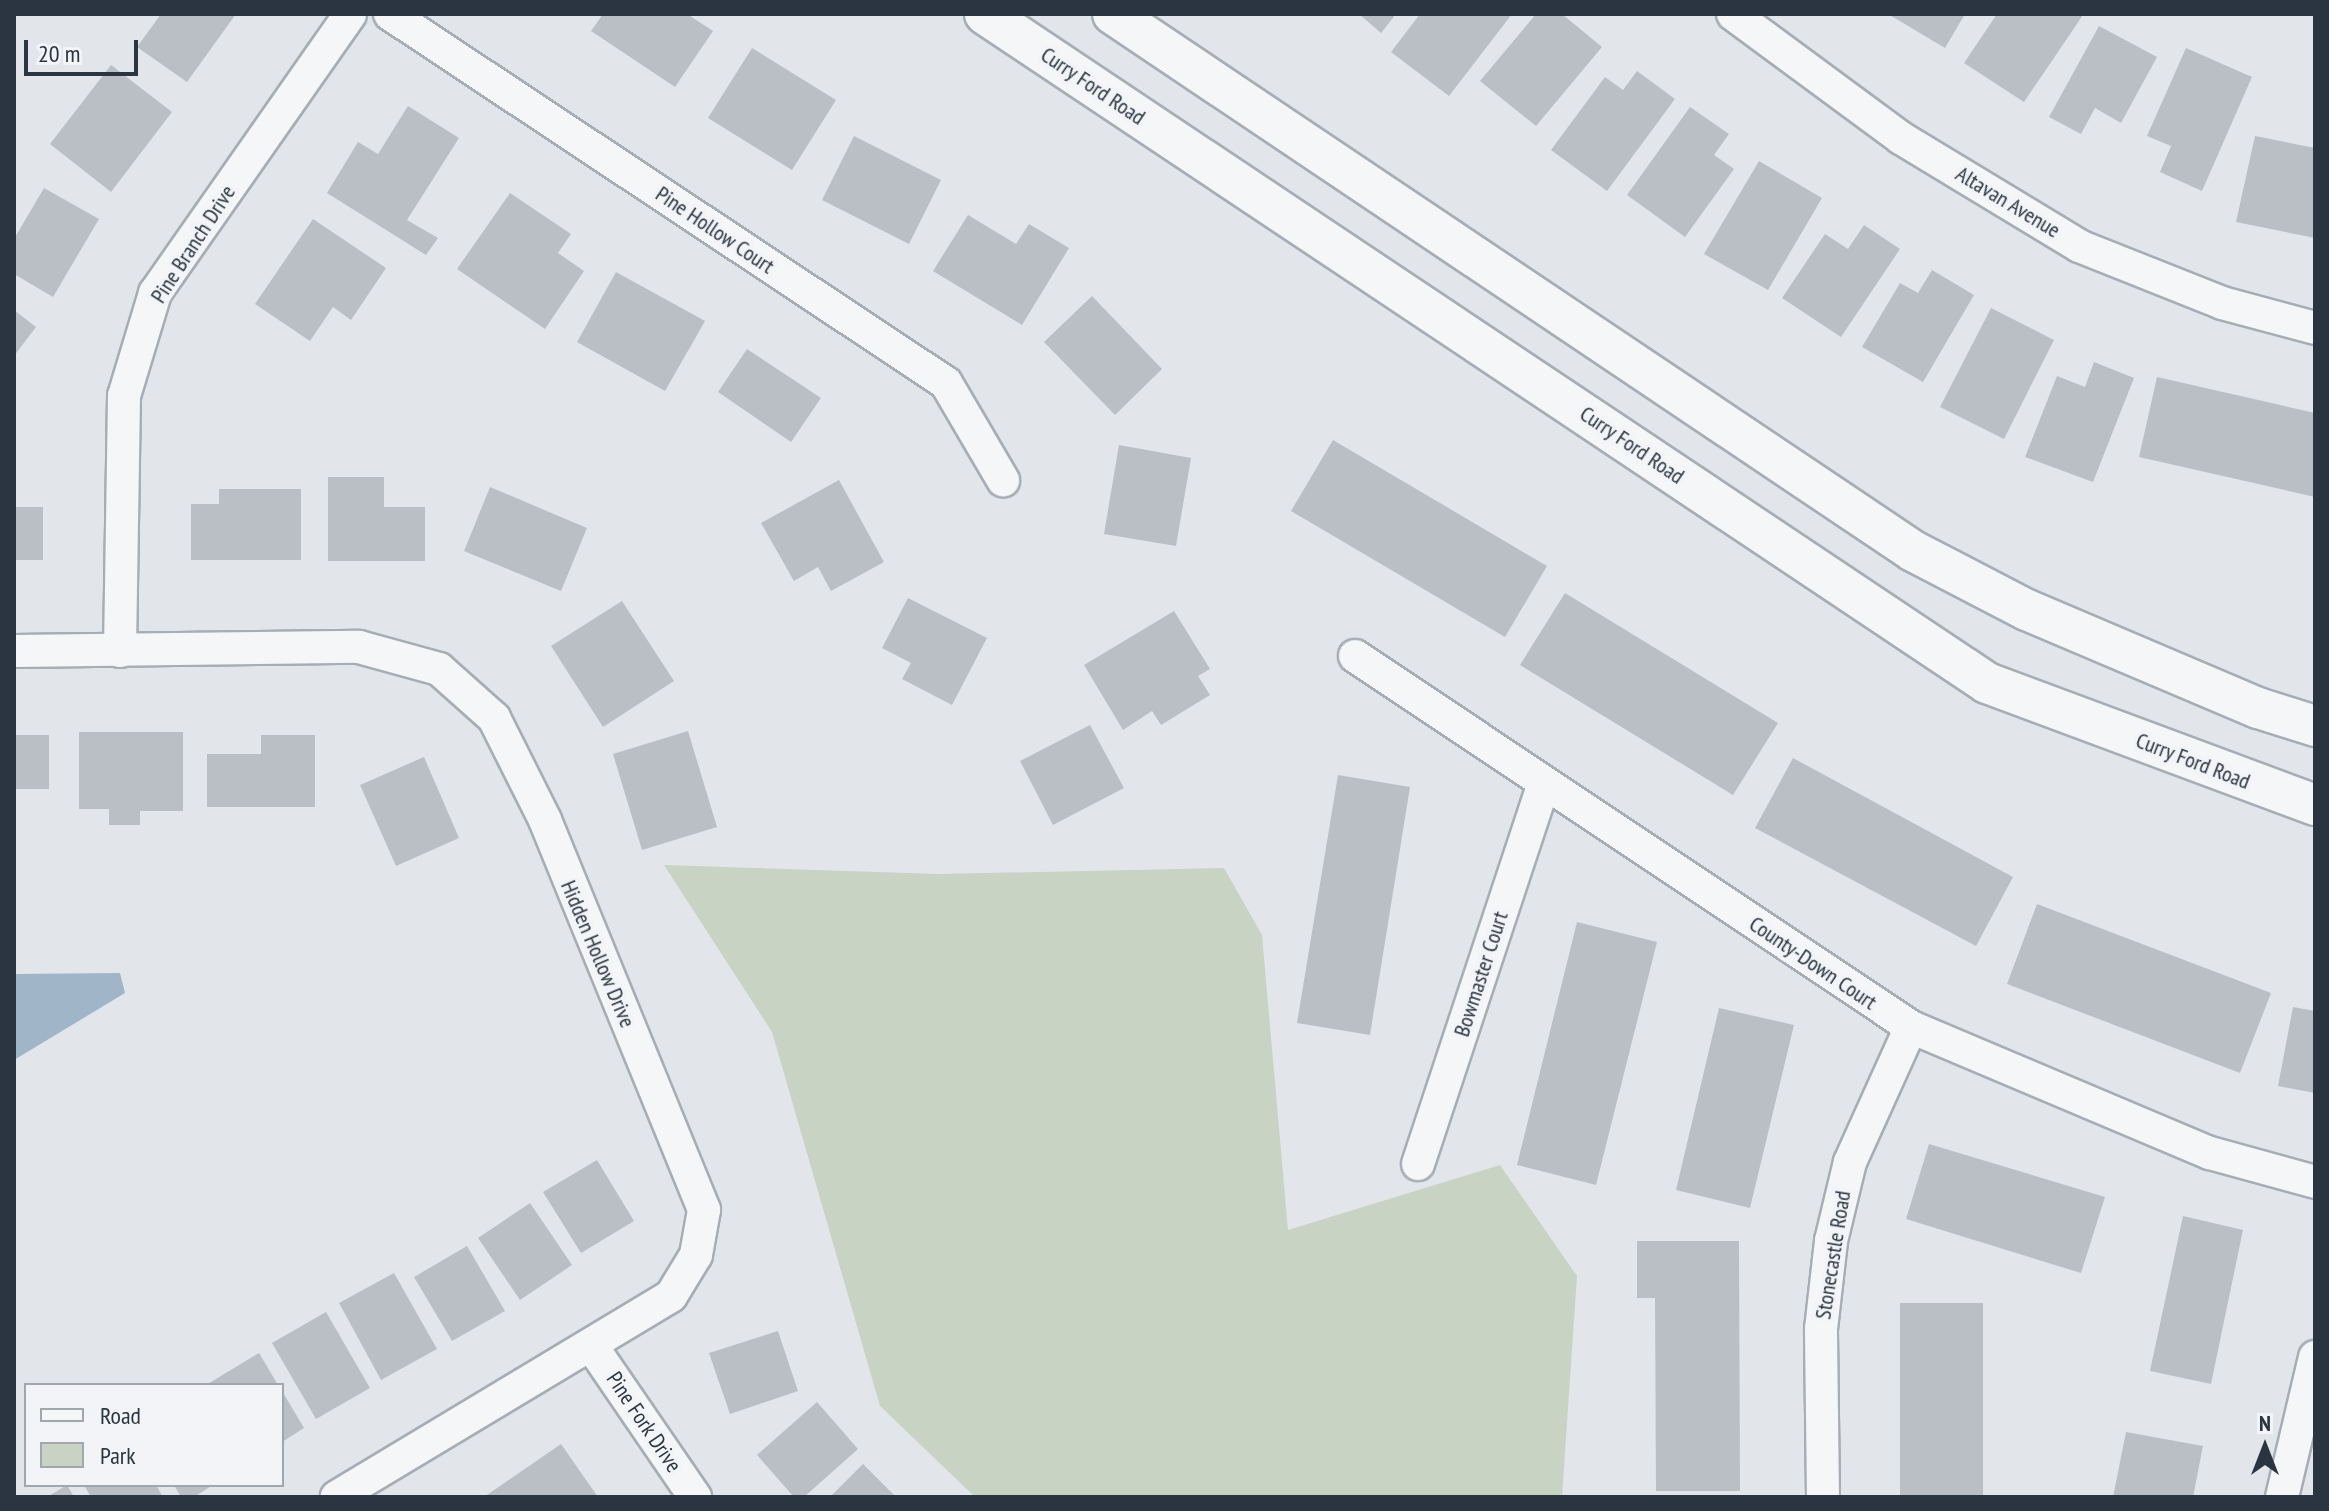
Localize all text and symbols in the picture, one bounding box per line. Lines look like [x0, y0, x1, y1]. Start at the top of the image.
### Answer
scale bar [28, 24, 142, 74]
text: 20 m [38, 38, 80, 69]
street label: Curry Ford Road [1036, 41, 1150, 131]
street label: Altavan Avenue [1951, 160, 2065, 244]
street label: Pine Branch Drive [145, 180, 241, 308]
street label: Pine Hollow Court [651, 181, 779, 279]
street label: Curry Ford Road [1575, 400, 1689, 490]
street label: Curry Ford Road [2132, 727, 2254, 795]
street label: Hidden Hollow Drive [555, 876, 641, 1032]
street label: Bowmaster Court [1448, 908, 1514, 1040]
street label: County-Down Court [1744, 911, 1882, 1015]
street label: Stonecastle Road [1810, 1189, 1856, 1321]
street label: Pine Fork Drive [601, 1367, 687, 1477]
legend [24, 1383, 284, 1487]
text: Road [100, 1400, 141, 1431]
north arrow [2225, 1407, 2305, 1487]
text: N [2259, 1409, 2271, 1437]
text: Park [100, 1440, 136, 1471]

